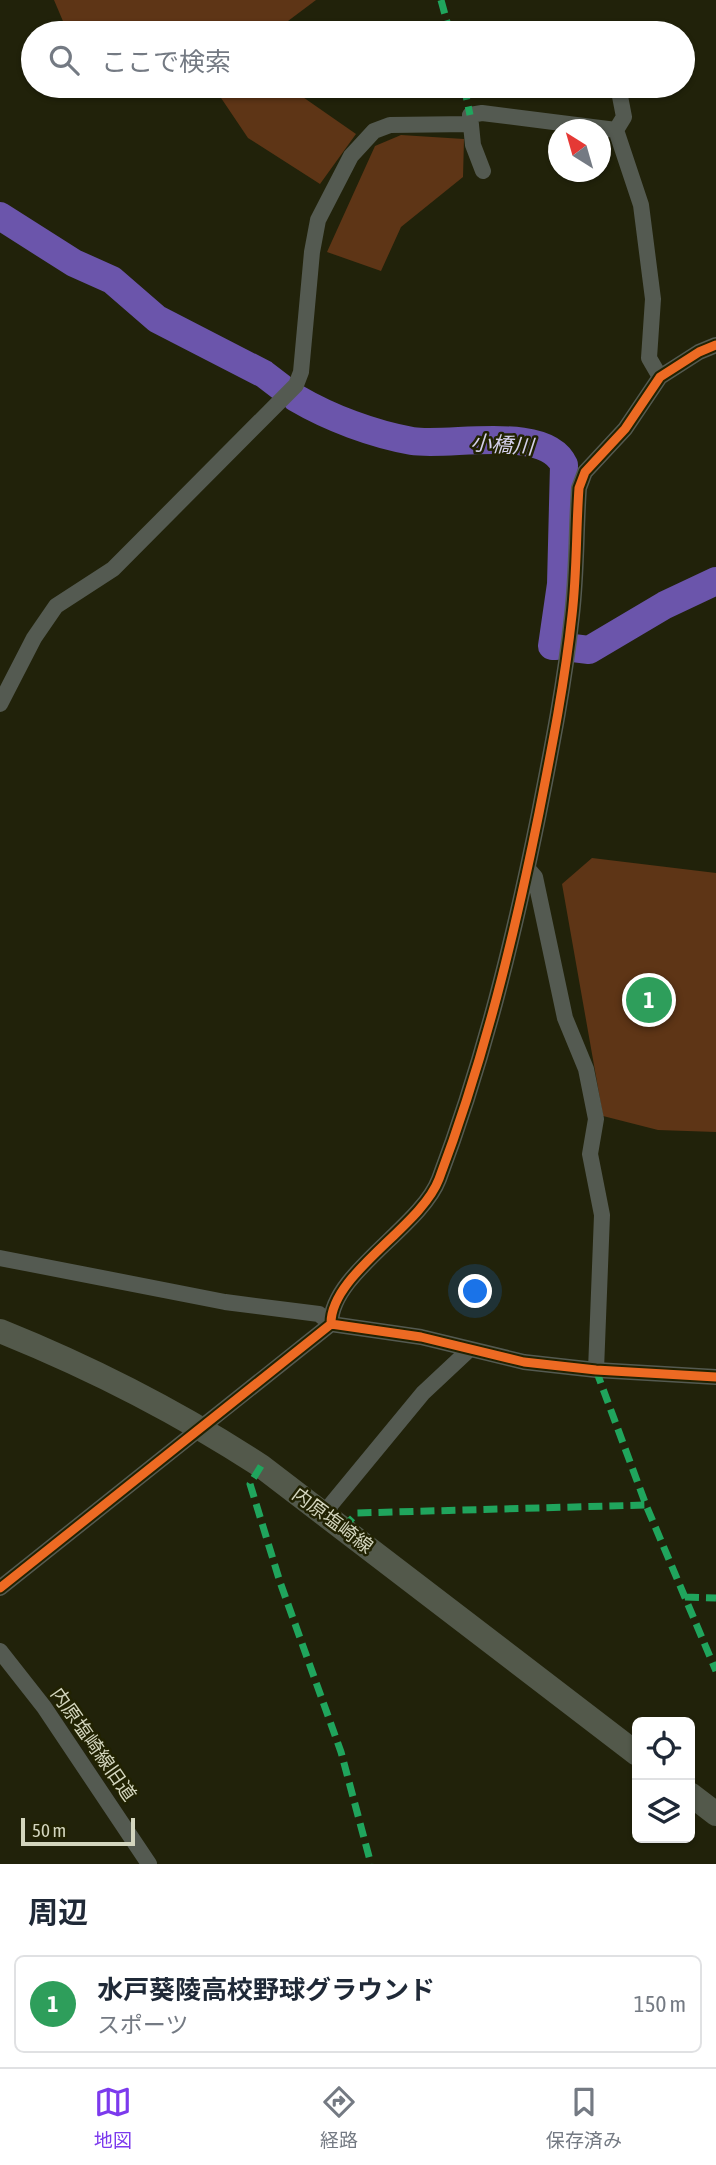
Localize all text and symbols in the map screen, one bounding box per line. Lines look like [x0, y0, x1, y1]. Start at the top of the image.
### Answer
search box [21, 21, 695, 98]
icon: search [45, 41, 83, 79]
text: ここで検索 [101, 47, 231, 77]
north arrow [548, 119, 611, 182]
water label: 小橋川 [470, 430, 536, 458]
pin: 1 [626, 974, 672, 1026]
your location [458, 1274, 492, 1308]
street label: 内原塩崎線 [288, 1483, 378, 1557]
street label: 内原塩崎線旧道 [47, 1683, 141, 1805]
map controls [632, 1717, 695, 1843]
button: locate [632, 1717, 695, 1780]
button: layers [632, 1780, 695, 1843]
scale bar [21, 1815, 135, 1847]
text: 50 m [32, 1819, 66, 1841]
text: 周辺 [28, 1895, 88, 1929]
text: 水戸葵陵高校野球グラウンド [97, 1975, 435, 2005]
text: 1 [48, 1991, 58, 2017]
text: 150 m [634, 1991, 686, 2017]
text: スポーツ [97, 2012, 189, 2038]
tab: 地図 [94, 2083, 132, 2152]
tab: 経路 [320, 2083, 358, 2152]
tab: 保存済み [546, 2083, 622, 2152]

